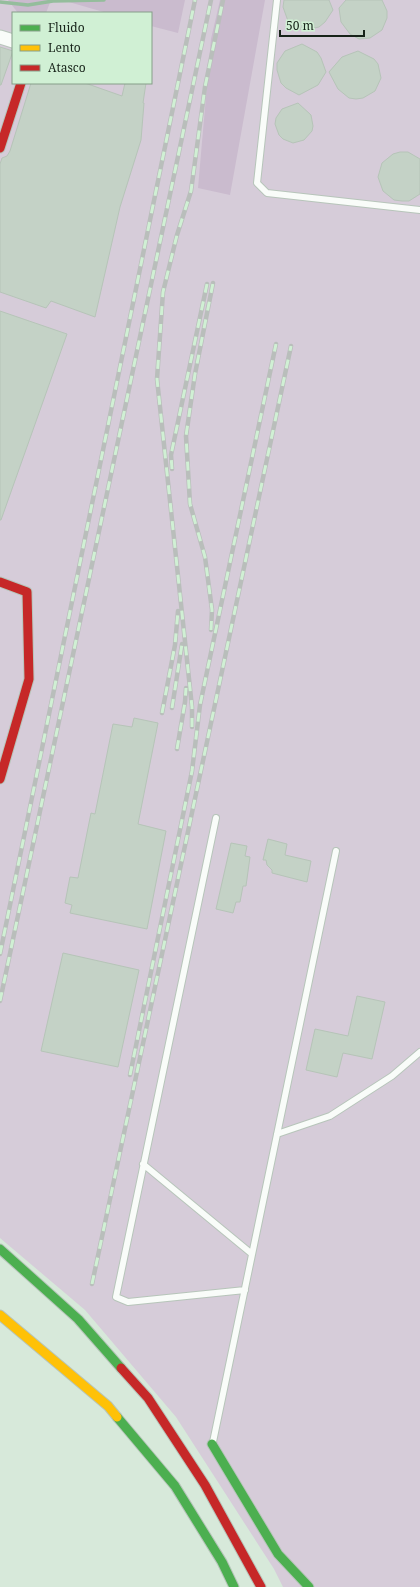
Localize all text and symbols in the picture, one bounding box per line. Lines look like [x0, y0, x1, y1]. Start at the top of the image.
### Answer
legend [12, 12, 152, 84]
scale bar [280, 12, 364, 38]
text: 50 m [286, 17, 314, 34]
text: Fluido [48, 19, 85, 36]
text: Lento [48, 39, 81, 56]
text: Atasco [48, 59, 86, 76]

